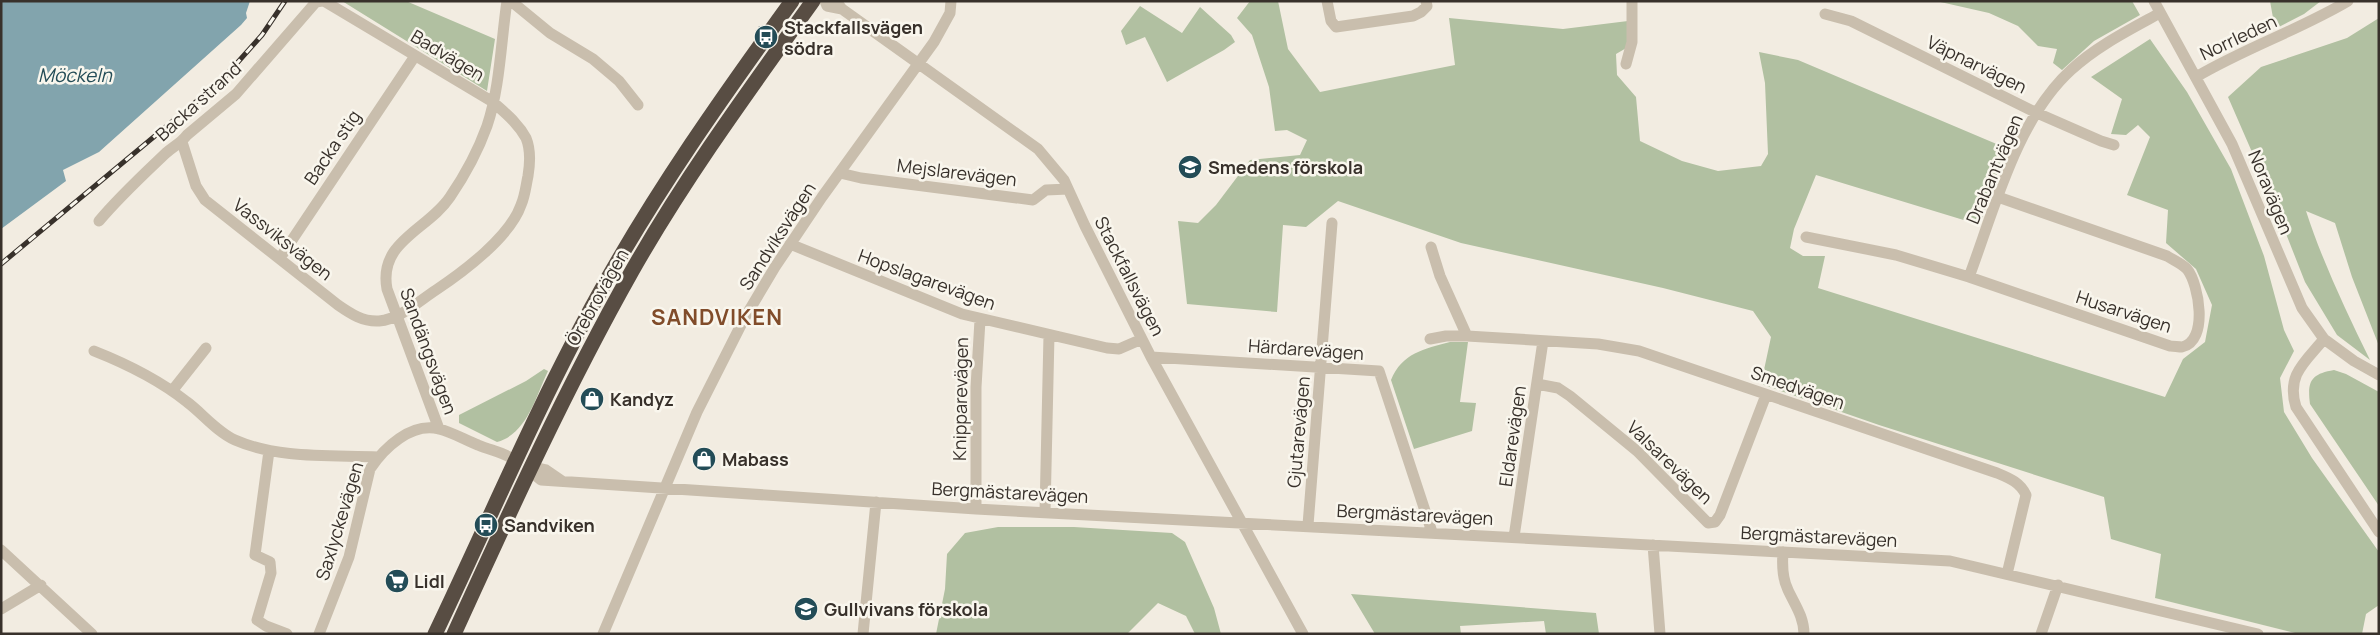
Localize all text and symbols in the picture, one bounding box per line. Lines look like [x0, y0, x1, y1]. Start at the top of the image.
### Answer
street label: Norrleden [2196, 9, 2280, 65]
place label: Stackfallsvägen södra [784, 15, 923, 60]
street label: Badvägen [407, 24, 489, 86]
bus stop icon: Stackfallsvägen södra [753, 24, 779, 50]
street label: Väpnarvägen [1923, 30, 2031, 98]
street label: Backa strand [150, 56, 246, 146]
water label: Möckeln [38, 62, 113, 88]
street label: Backa stig [298, 105, 366, 189]
street label: Drabantvägen [1960, 110, 2028, 228]
street label: Noravägen [2243, 146, 2299, 238]
street label: Mejslarevägen [896, 153, 1018, 191]
school or university icon: Smedens förskola [1177, 154, 1203, 180]
place label: Smedens förskola [1208, 155, 1363, 179]
street label: Sandviksvägen [733, 178, 821, 294]
street label: Vassviksvägen [228, 193, 338, 285]
street label: Stackfallsvägen [1090, 212, 1170, 340]
street label: Hopslagarevägen [855, 243, 999, 315]
street label: Örebrovägen [560, 244, 634, 350]
street label: Sandängsvägen [395, 284, 463, 418]
street label: Husarvägen [2073, 284, 2175, 338]
district label: SANDVIKEN [651, 302, 783, 332]
street label: Härdarevägen [1247, 333, 1365, 365]
street label: Knipparevägen [947, 337, 973, 461]
street label: Smedvägen [1748, 360, 1848, 414]
street label: Gjutarevägen [1281, 375, 1315, 489]
street label: Eldarevägen [1493, 384, 1531, 488]
shop icon: Kandyz [579, 386, 605, 412]
place label: Kandyz [610, 387, 674, 411]
street label: Valsarevägen [1622, 415, 1718, 509]
shop icon: Mabass [691, 446, 717, 472]
place label: Mabass [722, 447, 789, 471]
street label: Saxlyckevägen [310, 459, 368, 583]
street label: Bergmästarevägen [931, 476, 1089, 508]
street label: Bergmästarevägen [1336, 498, 1494, 530]
bus stop icon: Sandviken [473, 512, 499, 538]
place label: Sandviken [504, 513, 595, 537]
street label: Bergmästarevägen [1740, 520, 1898, 552]
supermarket icon: Lidl [384, 568, 410, 594]
place label: Lidl [414, 569, 445, 593]
school or university icon: Gullvivans förskola [793, 596, 819, 622]
place label: Gullvivans förskola [824, 597, 988, 621]

